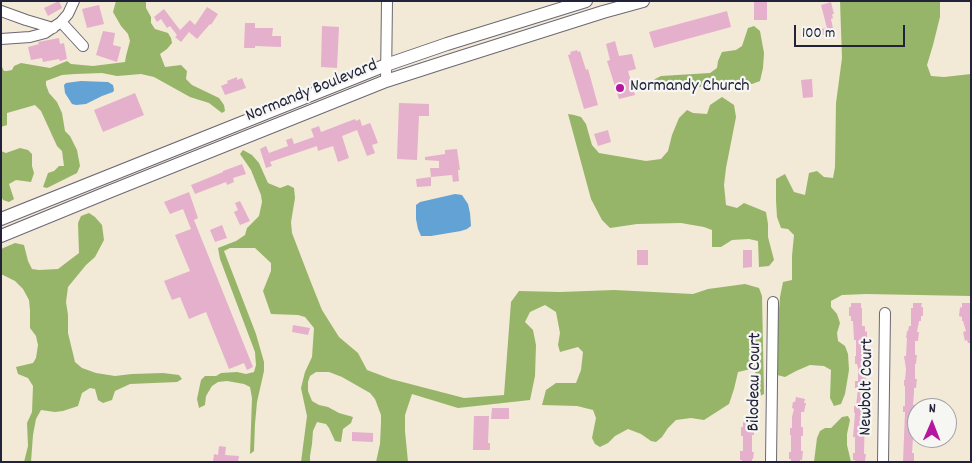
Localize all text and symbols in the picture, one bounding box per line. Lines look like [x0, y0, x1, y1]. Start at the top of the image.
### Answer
scale bar [797, 15, 908, 47]
text: 100 m [802, 23, 835, 45]
street label: Normandy Boulevard [243, 56, 381, 128]
place label: Normandy Church [630, 77, 750, 99]
marker: Normandy Church [614, 82, 626, 94]
street label: Bilodeau Court [744, 332, 768, 432]
street label: Newbolt Court [856, 338, 880, 436]
north arrow [907, 398, 957, 448]
text: N [929, 399, 936, 419]

